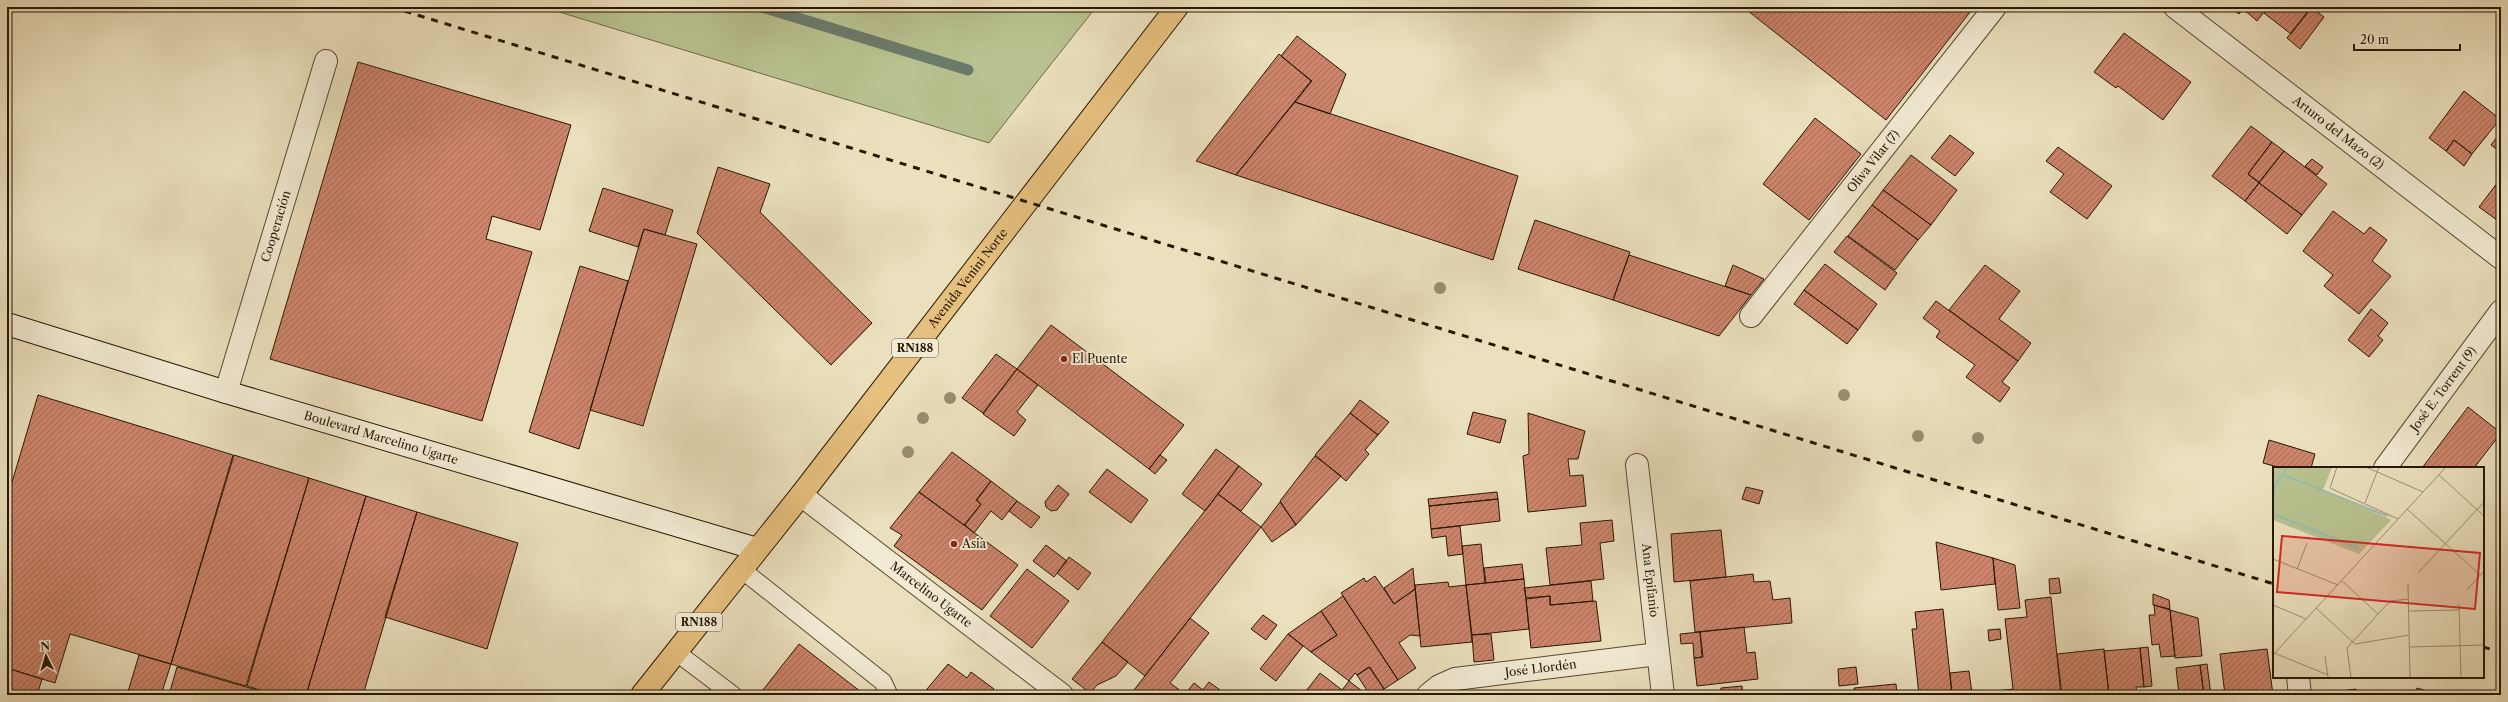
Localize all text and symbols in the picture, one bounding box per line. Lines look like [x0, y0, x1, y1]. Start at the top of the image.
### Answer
scale bar [2354, 26, 2460, 52]
text: 20 m [2360, 32, 2389, 47]
street label: Arturo del Mazo (2) [2289, 92, 2387, 172]
street label: Oliva Vilar (7) [1843, 126, 1902, 195]
street label: Cooperación [258, 188, 294, 264]
street label: Avenida Venini Norte [924, 225, 1011, 331]
road number: RN188 [892, 339, 938, 357]
street label: José E. Torrent (9) [2405, 343, 2479, 436]
place label: El Puente [1072, 351, 1128, 366]
marker: El Puente [1059, 354, 1069, 364]
street label: Boulevard Marcelino Ugarte [302, 407, 460, 467]
inset map [2273, 467, 2484, 678]
place label: Asia [961, 536, 987, 551]
marker: Asia [949, 539, 959, 549]
street label: Ana Epifanio [1639, 541, 1662, 618]
street label: Marcelino Ugarte [888, 558, 976, 631]
road number: RN188 [676, 613, 722, 631]
north arrow [26, 636, 66, 676]
text: N [40, 639, 51, 653]
street label: José Llordén [1502, 656, 1578, 680]

